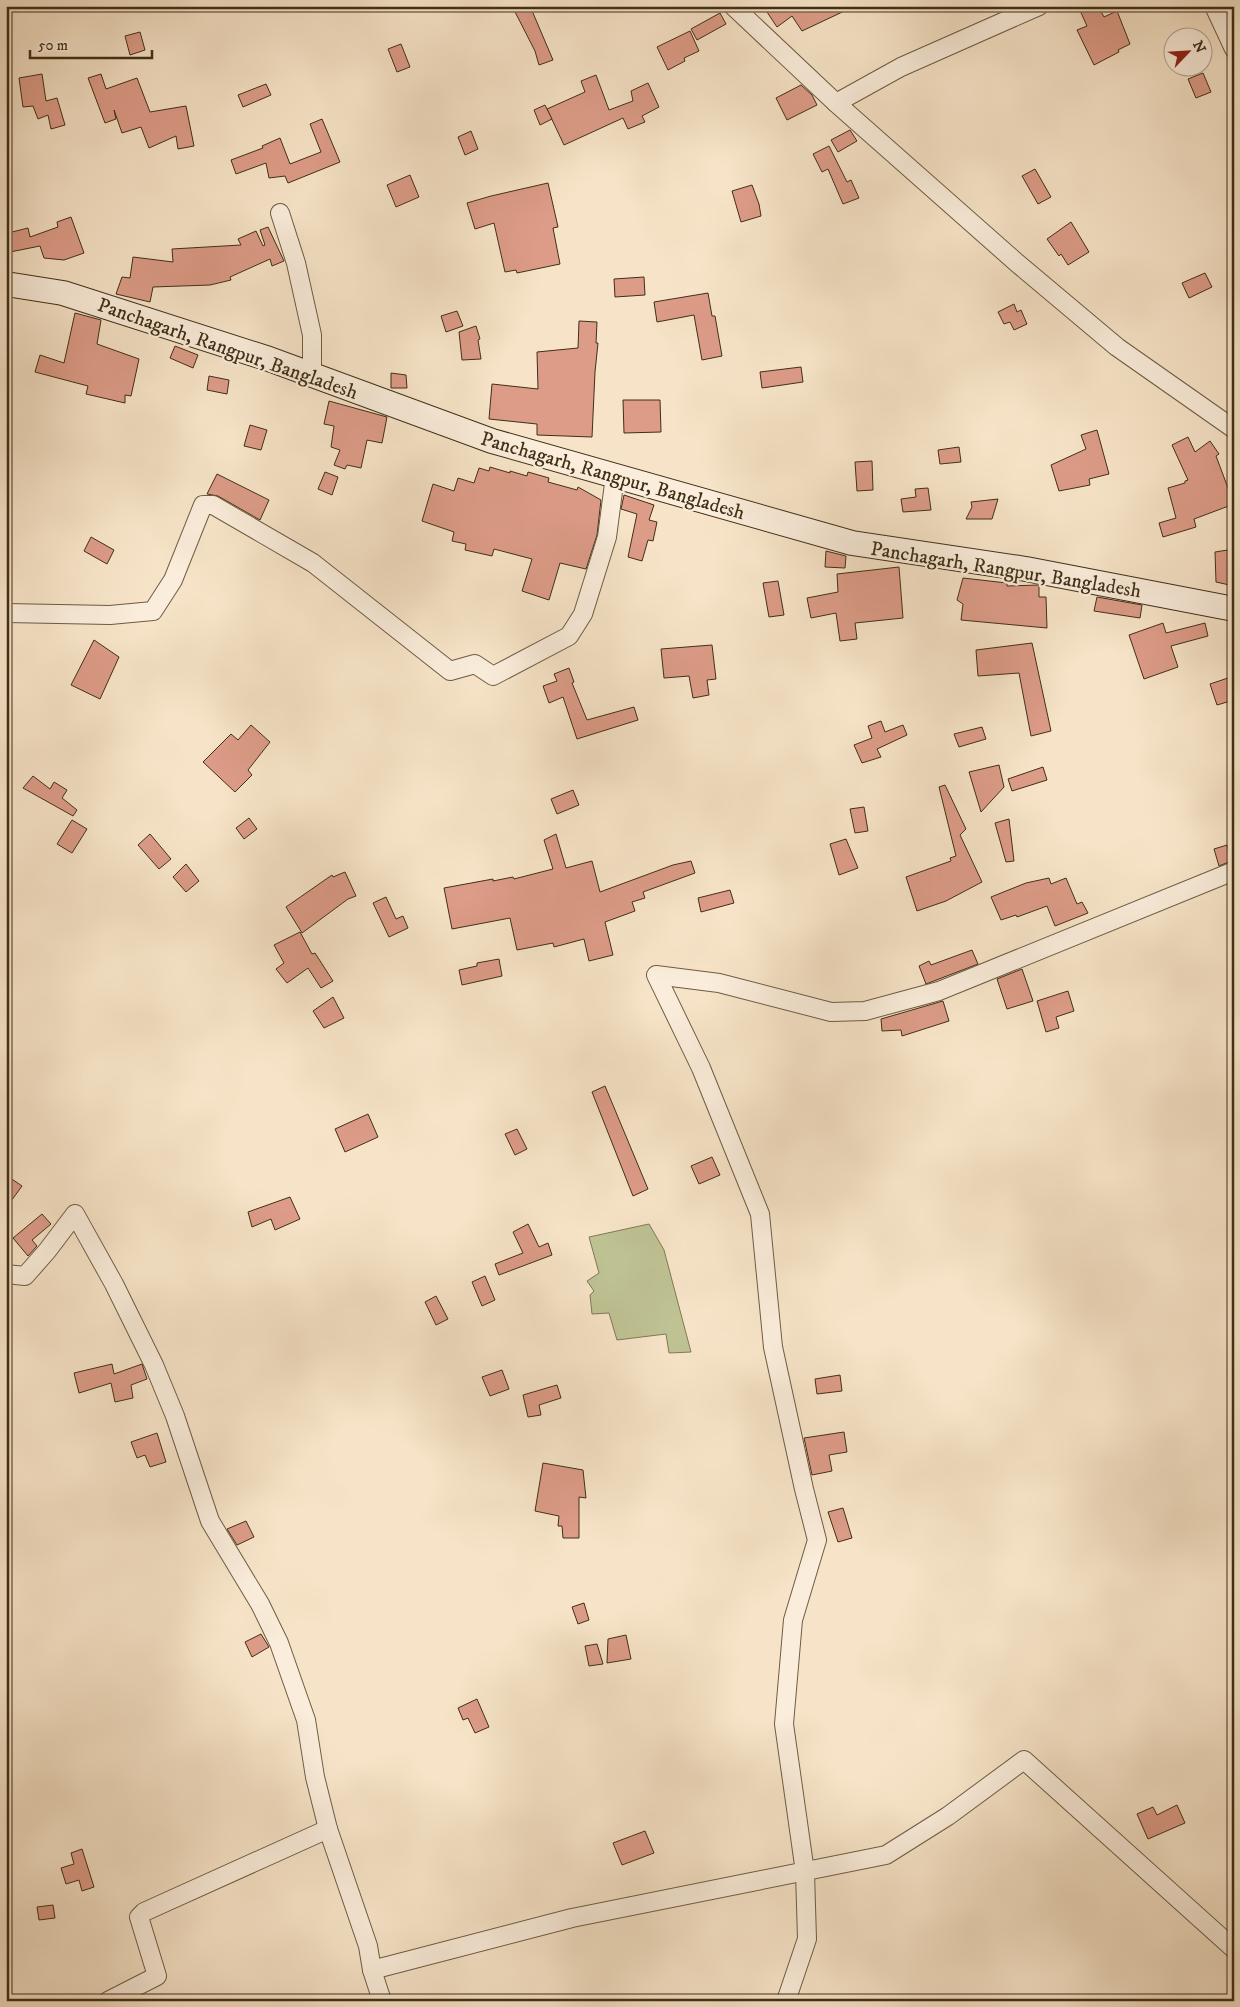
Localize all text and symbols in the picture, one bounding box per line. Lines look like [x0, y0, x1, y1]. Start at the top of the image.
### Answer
scale bar [30, 28, 152, 60]
north arrow [1162, 28, 1212, 78]
text: 50 m [38, 36, 68, 55]
text: N [1188, 38, 1210, 56]
street label: Panchagarh, Rangpur, Bangladesh [94, 293, 361, 406]
street label: Panchagarh, Rangpur, Bangladesh [478, 427, 748, 526]
street label: Panchagarh, Rangpur, Bangladesh [869, 537, 1143, 604]

